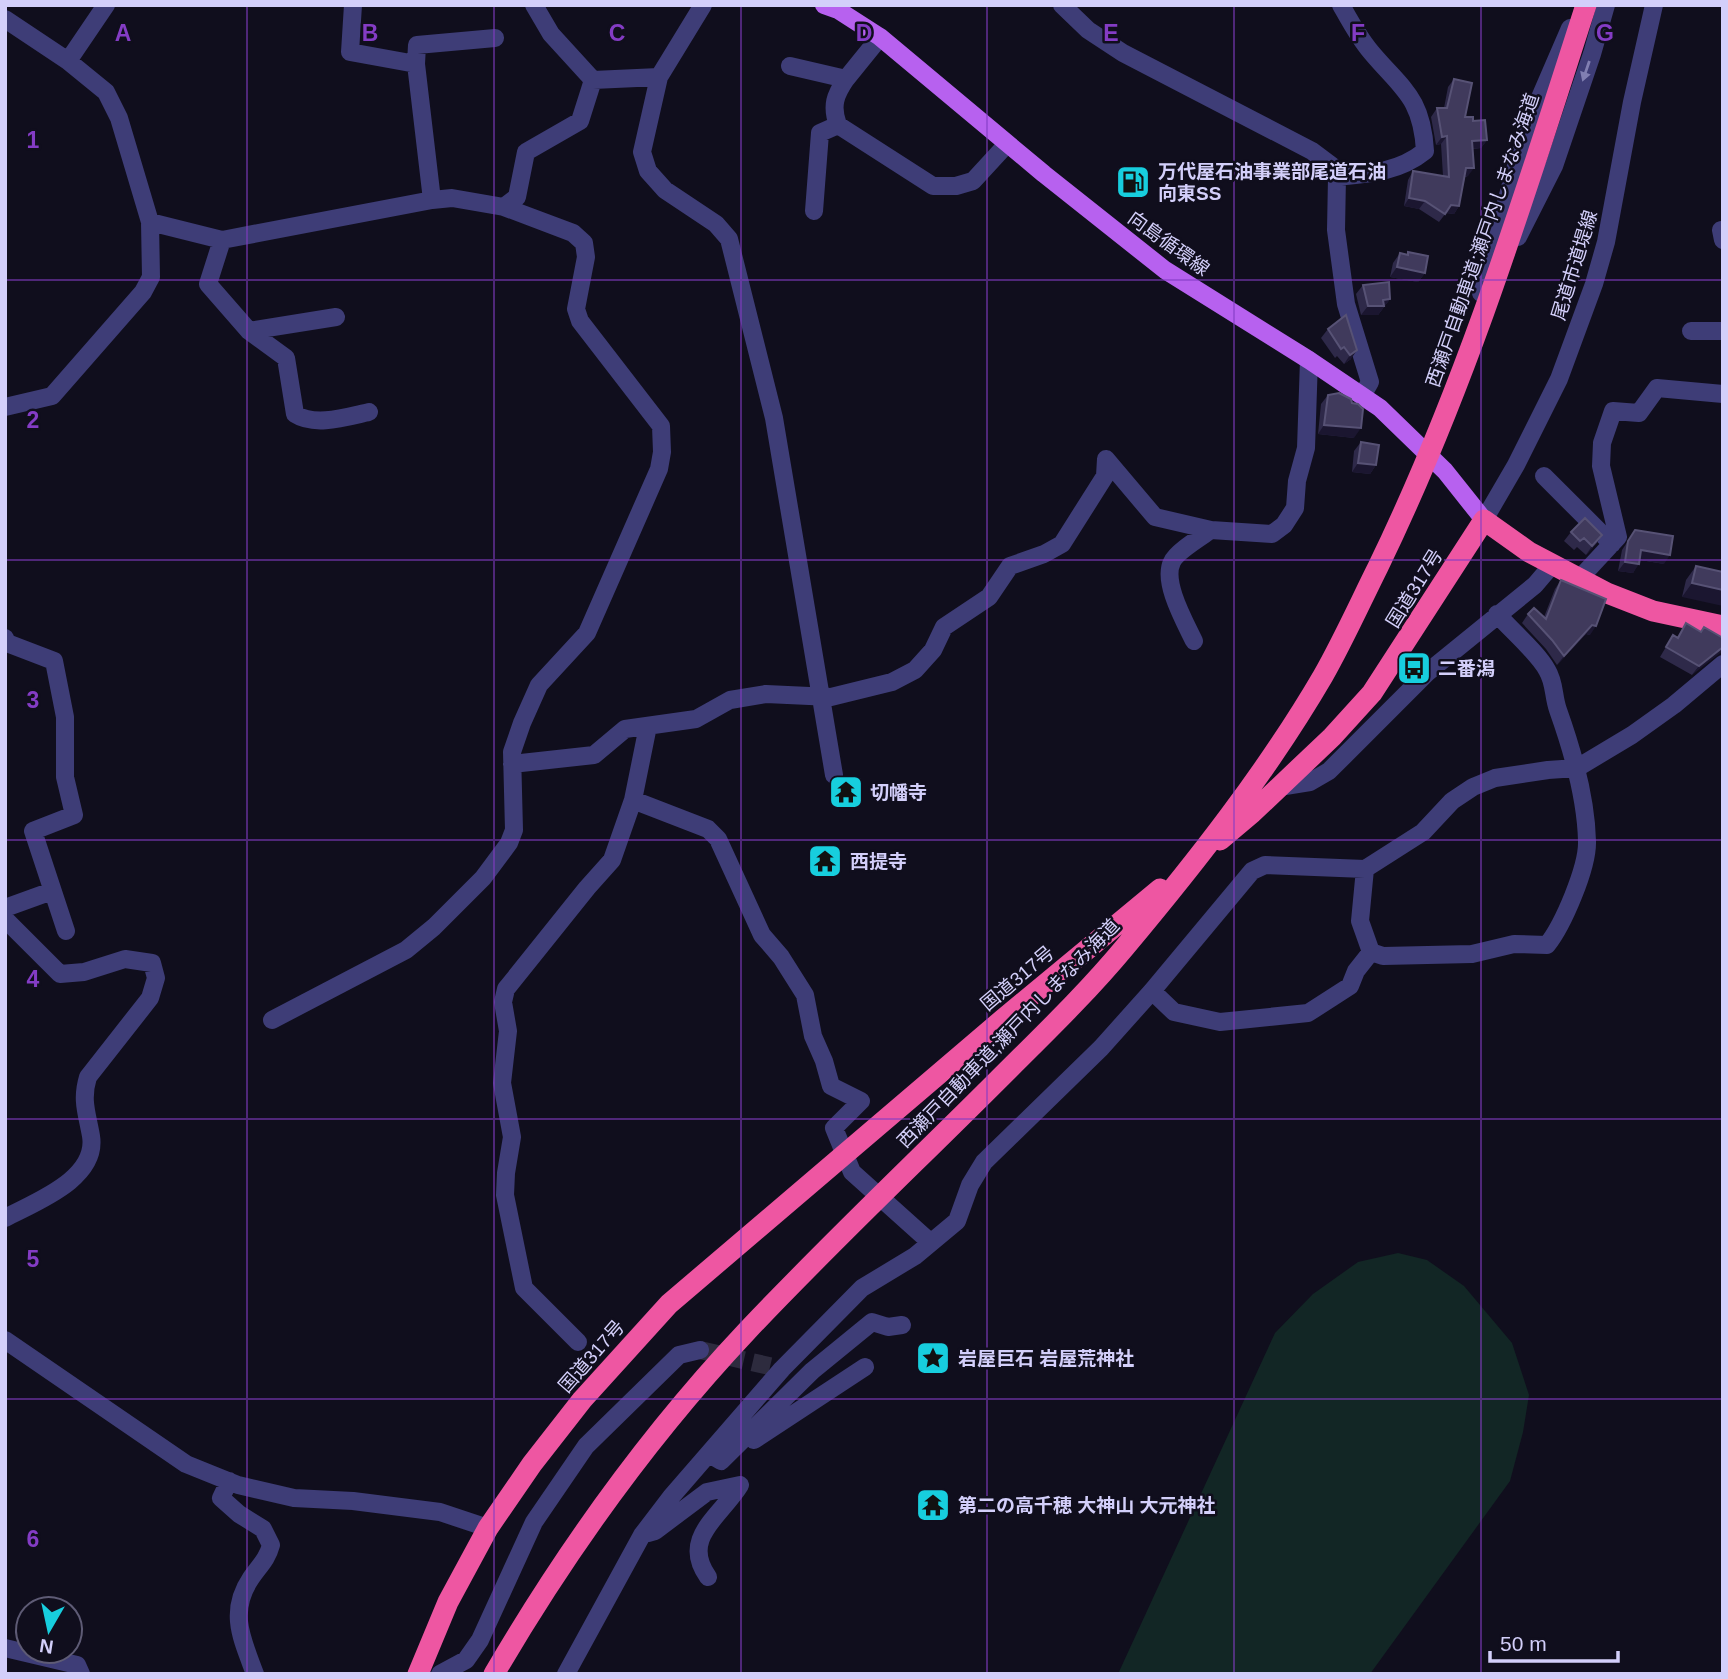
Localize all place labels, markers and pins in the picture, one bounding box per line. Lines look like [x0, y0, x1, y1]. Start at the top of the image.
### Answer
place label: 万代屋石油事業部尾道石油 向東SS [1158, 161, 1386, 204]
fuel station icon: 万代屋石油事業部尾道石油 向東SS [1114, 163, 1152, 201]
bus stop icon: 二番潟 [1395, 649, 1433, 687]
place label: 二番潟 [1438, 658, 1495, 679]
temple icon: 切幡寺 [827, 773, 865, 811]
place label: 切幡寺 [870, 782, 927, 803]
temple icon: 西提寺 [806, 842, 844, 880]
place label: 西提寺 [850, 851, 907, 872]
place icon: 岩屋巨石 岩屋荒神社 [914, 1339, 952, 1377]
place label: 岩屋巨石 岩屋荒神社 [958, 1348, 1134, 1369]
temple icon: 第二の高千穂 大神山 大元神社 [914, 1486, 952, 1524]
place label: 第二の高千穂 大神山 大元神社 [958, 1495, 1216, 1516]

